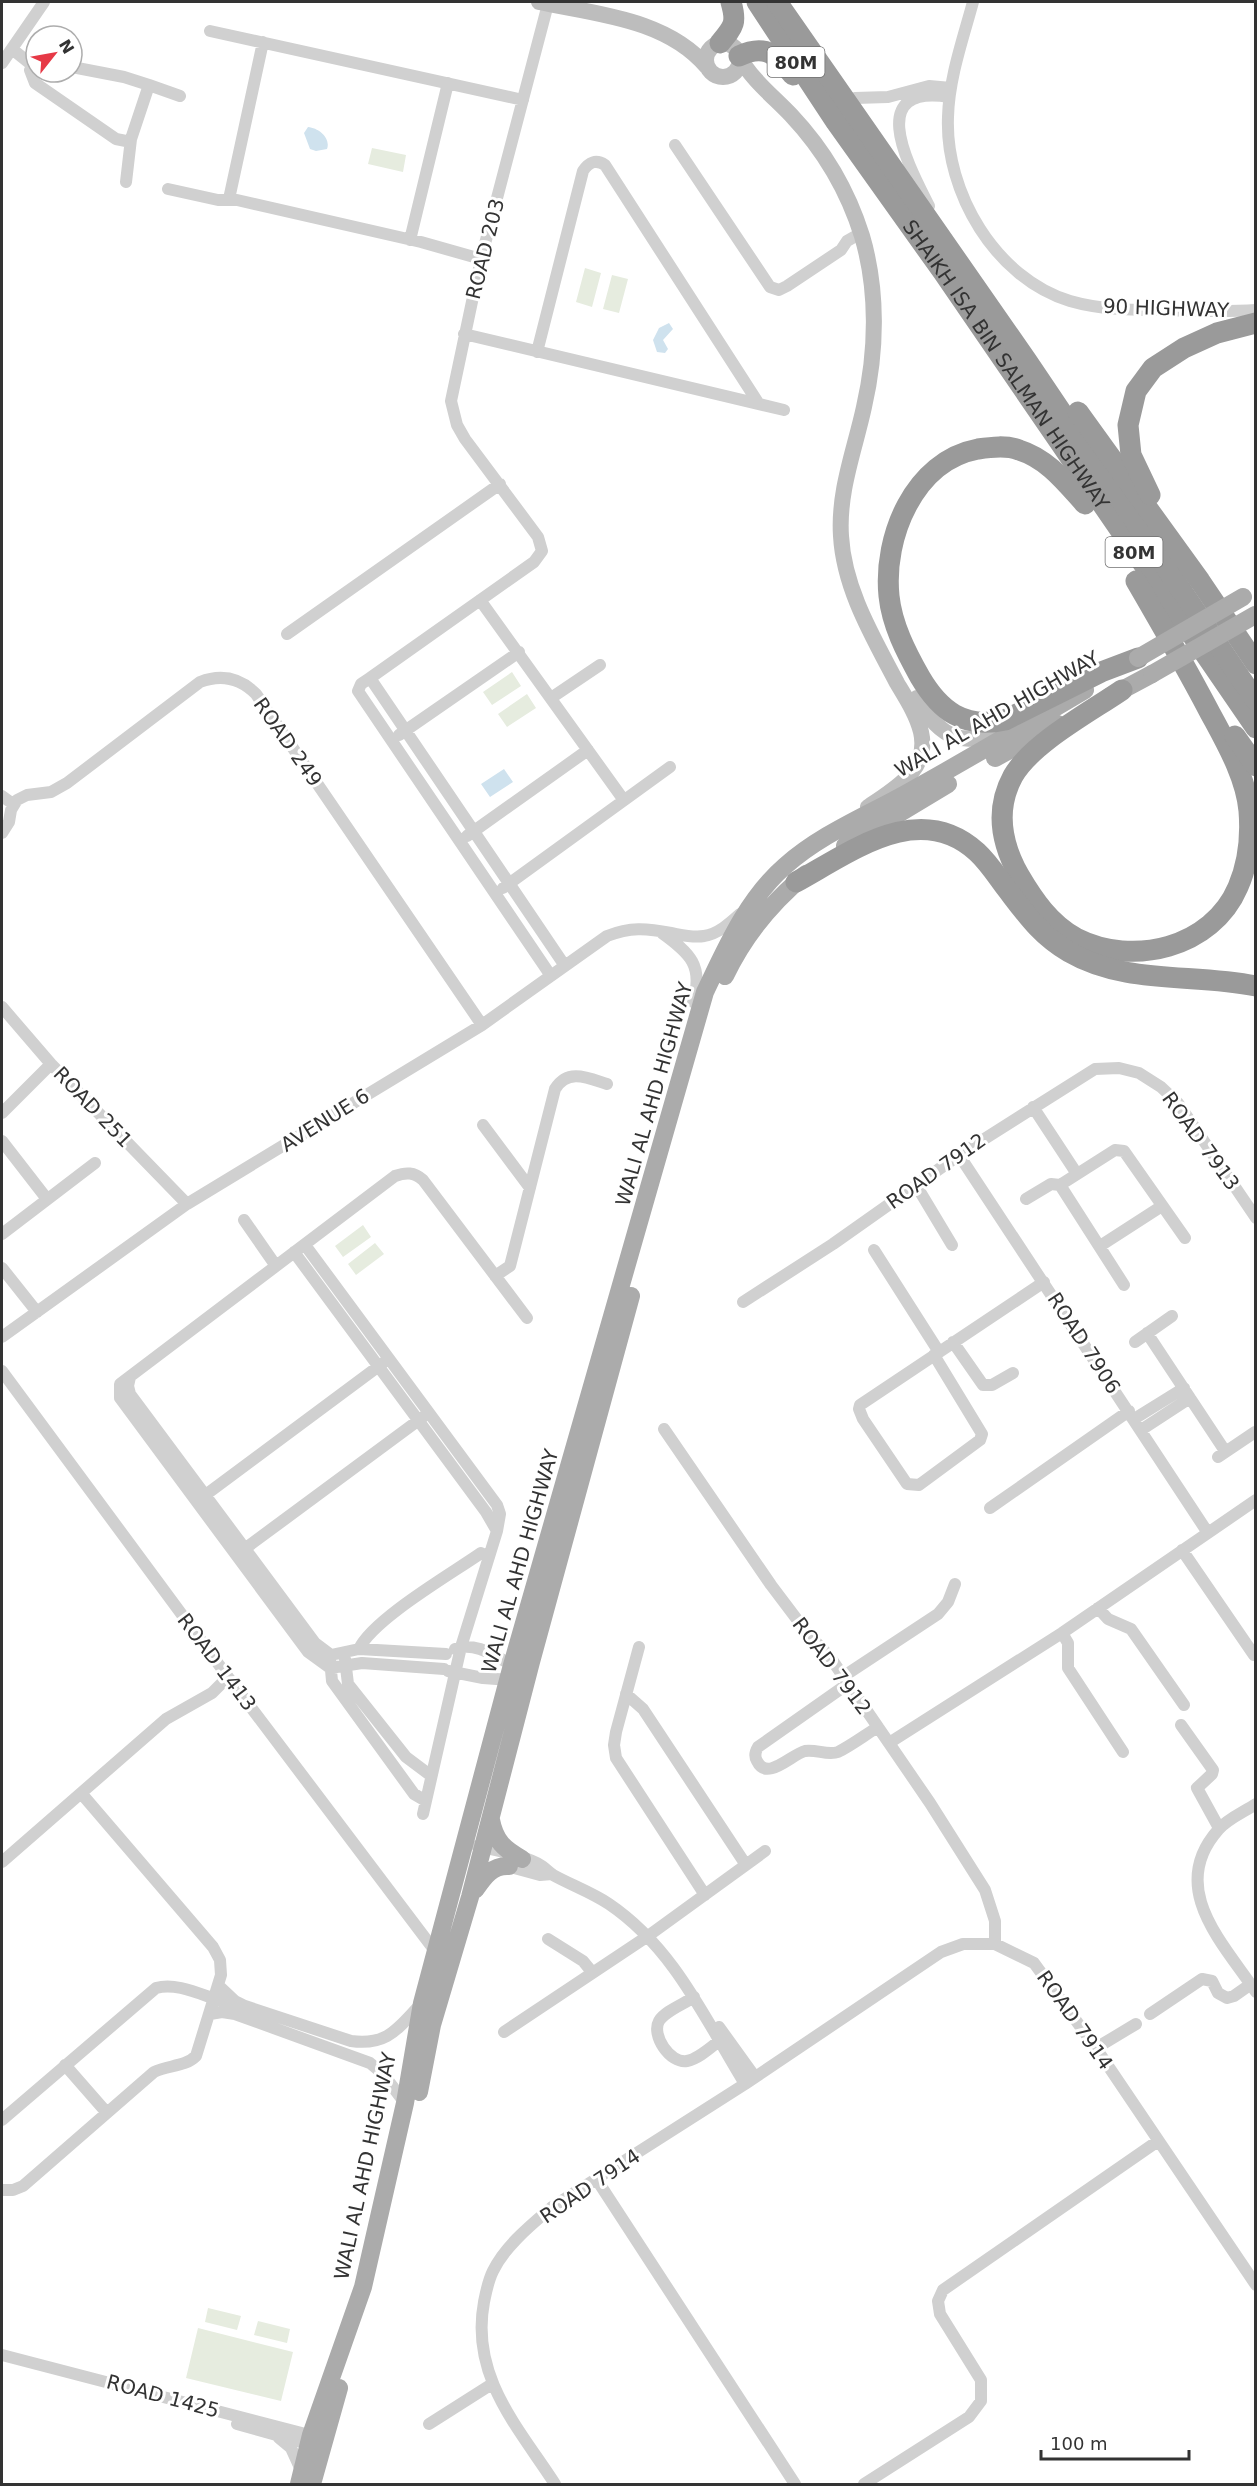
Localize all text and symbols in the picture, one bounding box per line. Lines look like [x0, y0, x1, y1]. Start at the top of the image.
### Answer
north arrow [24, 24, 84, 84]
text: N [55, 36, 78, 57]
road number: 80M [768, 47, 824, 77]
street label: ROAD 203 [461, 196, 509, 302]
street label: SHAIKH ISA BIN SALMAN HIGHWAY [898, 215, 1115, 515]
street label: 90 HIGHWAY [1102, 294, 1230, 322]
road number: 80M [1106, 537, 1162, 567]
street label: WALI AL AHD HIGHWAY [891, 645, 1104, 782]
street label: ROAD 249 [249, 693, 327, 791]
street label: WALI AL AHD HIGHWAY [610, 978, 698, 1209]
street label: ROAD 251 [49, 1062, 137, 1152]
street label: AVENUE 6 [276, 1083, 374, 1157]
street label: ROAD 7913 [1157, 1087, 1245, 1195]
street label: ROAD 7912 [882, 1128, 990, 1214]
street label: ROAD 7906 [1042, 1288, 1126, 1398]
street label: WALI AL AHD HIGHWAY [476, 1445, 564, 1676]
street label: ROAD 1413 [173, 1609, 261, 1715]
street label: ROAD 7912 [788, 1613, 876, 1719]
street label: ROAD 7914 [1032, 1966, 1118, 2074]
street label: WALI AL AHD HIGHWAY [329, 2049, 401, 2282]
street label: ROAD 7914 [535, 2144, 645, 2228]
street label: ROAD 1425 [104, 2369, 222, 2423]
scale bar [1041, 2423, 1190, 2461]
text: 100 m [1050, 2433, 1108, 2454]

